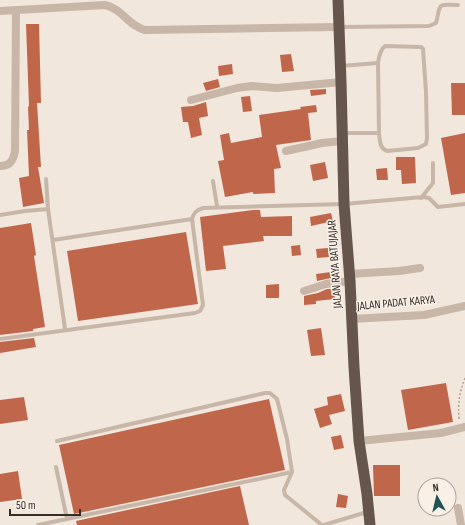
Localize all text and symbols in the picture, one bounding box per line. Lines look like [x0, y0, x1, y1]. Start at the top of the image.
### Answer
street label: JALAN RAYA BATUJAJAR [324, 219, 346, 310]
street label: JALAN PADAT KARYA [355, 292, 436, 314]
north arrow [417, 477, 457, 517]
text: N [432, 481, 440, 494]
scale bar [10, 491, 80, 517]
text: 50 m [16, 498, 36, 513]

